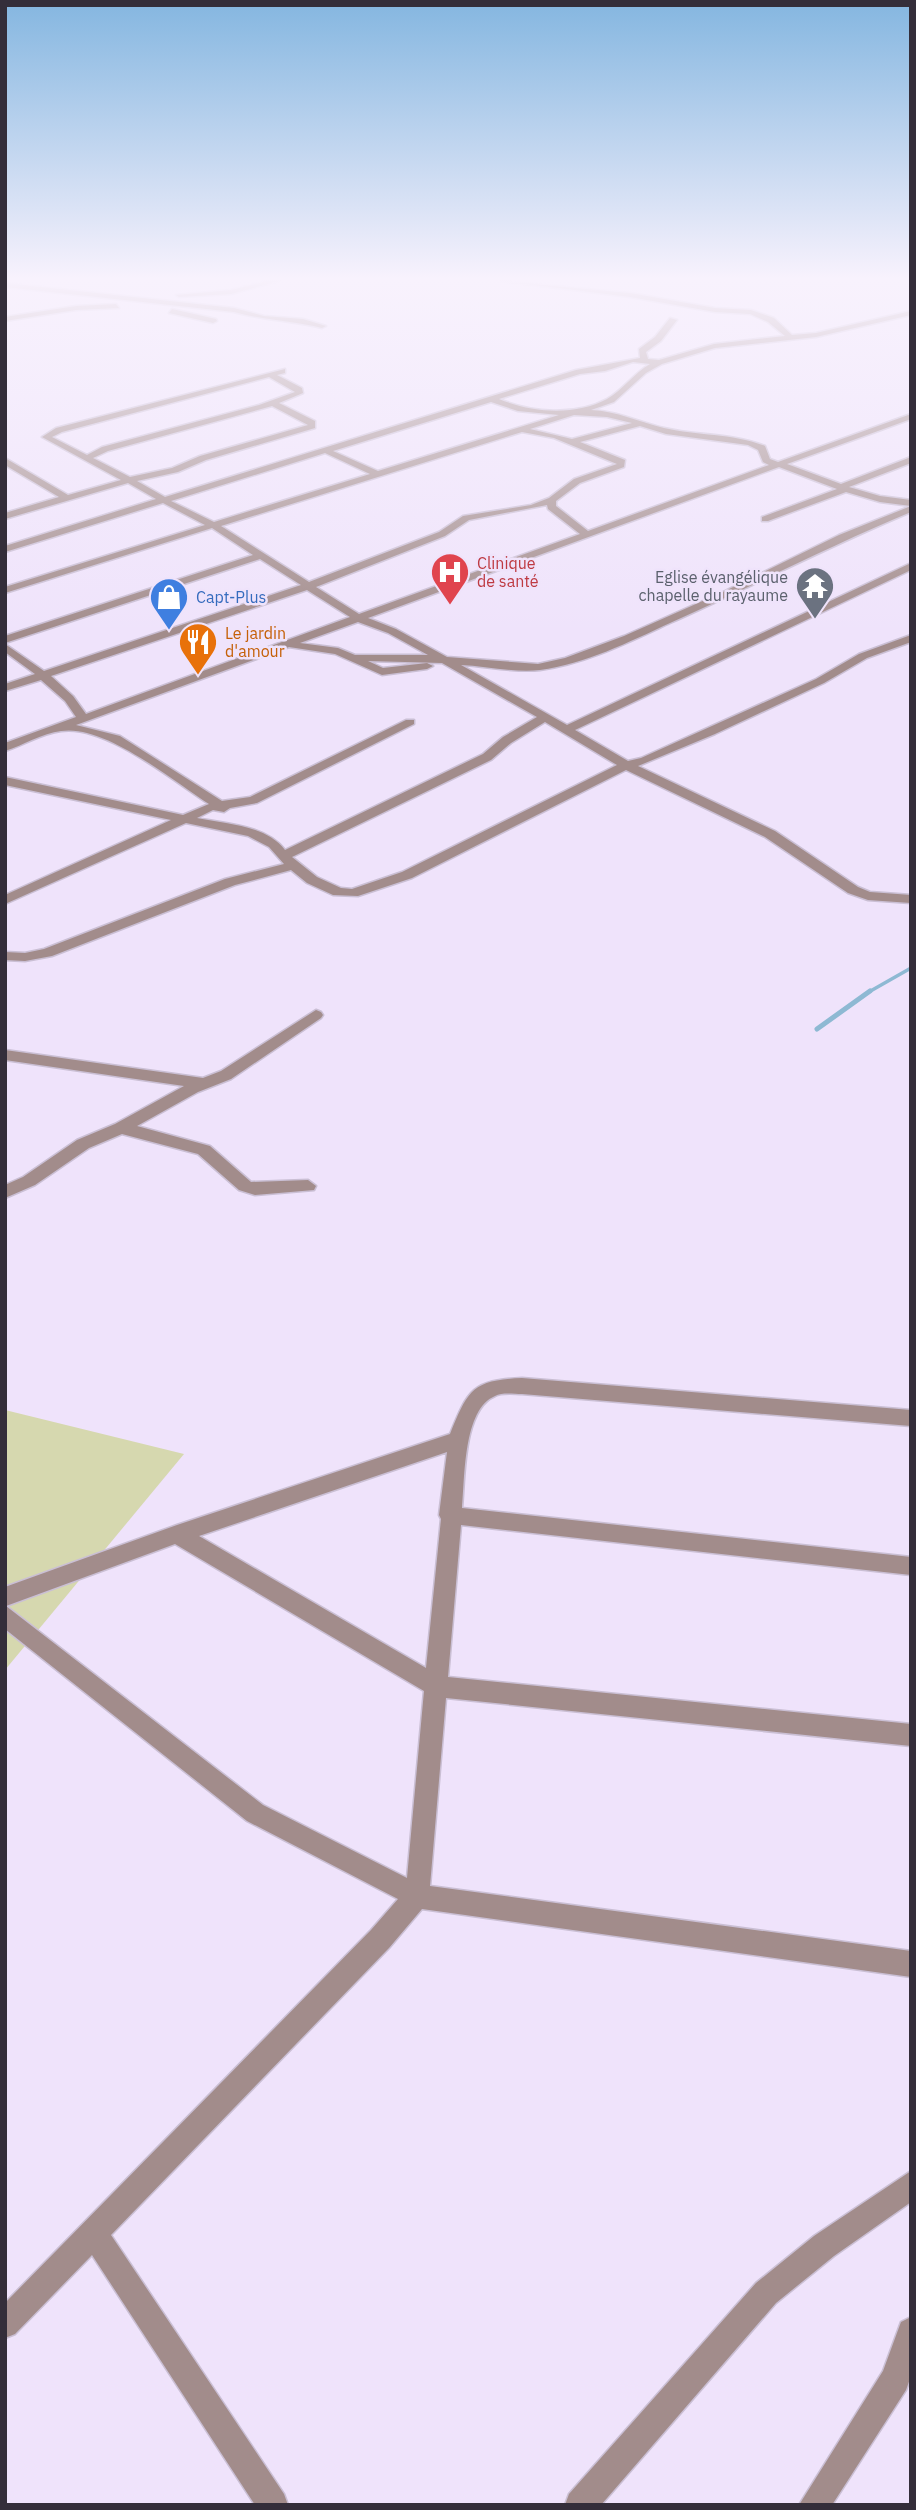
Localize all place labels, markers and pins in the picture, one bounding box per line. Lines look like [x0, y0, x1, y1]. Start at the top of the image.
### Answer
hospital icon: Clinique de santé [429, 551, 471, 606]
place label: Clinique de santé [477, 553, 539, 591]
temple icon: Eglise évangélique chapelle du rayaume [794, 565, 836, 620]
place label: Eglise évangélique chapelle du rayaume [639, 567, 788, 605]
shop icon: Capt-Plus [148, 576, 190, 631]
place label: Capt-Plus [196, 587, 266, 607]
restaurant icon: Le jardin d'amour [177, 621, 219, 676]
place label: Le jardin d'amour [225, 623, 286, 661]

